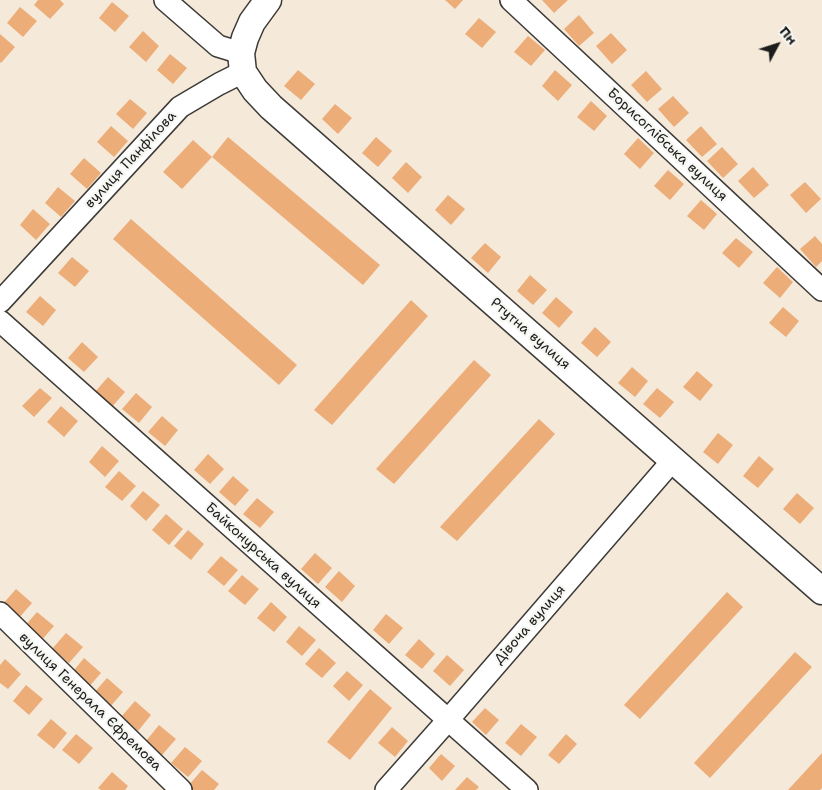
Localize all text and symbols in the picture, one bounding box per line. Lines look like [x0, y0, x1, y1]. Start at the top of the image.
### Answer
north arrow [752, 20, 802, 70]
text: Пн [776, 22, 801, 48]
street label: Борисоглібська вулиця [603, 85, 731, 205]
street label: вулиця Панфілова [82, 108, 180, 212]
street label: Ртутна вулиця [487, 295, 573, 373]
street label: Байконурська вулиця [202, 500, 324, 612]
street label: Дівоча вулиця [491, 582, 569, 668]
street label: вулиця Генерала Єфремова [15, 629, 165, 775]

